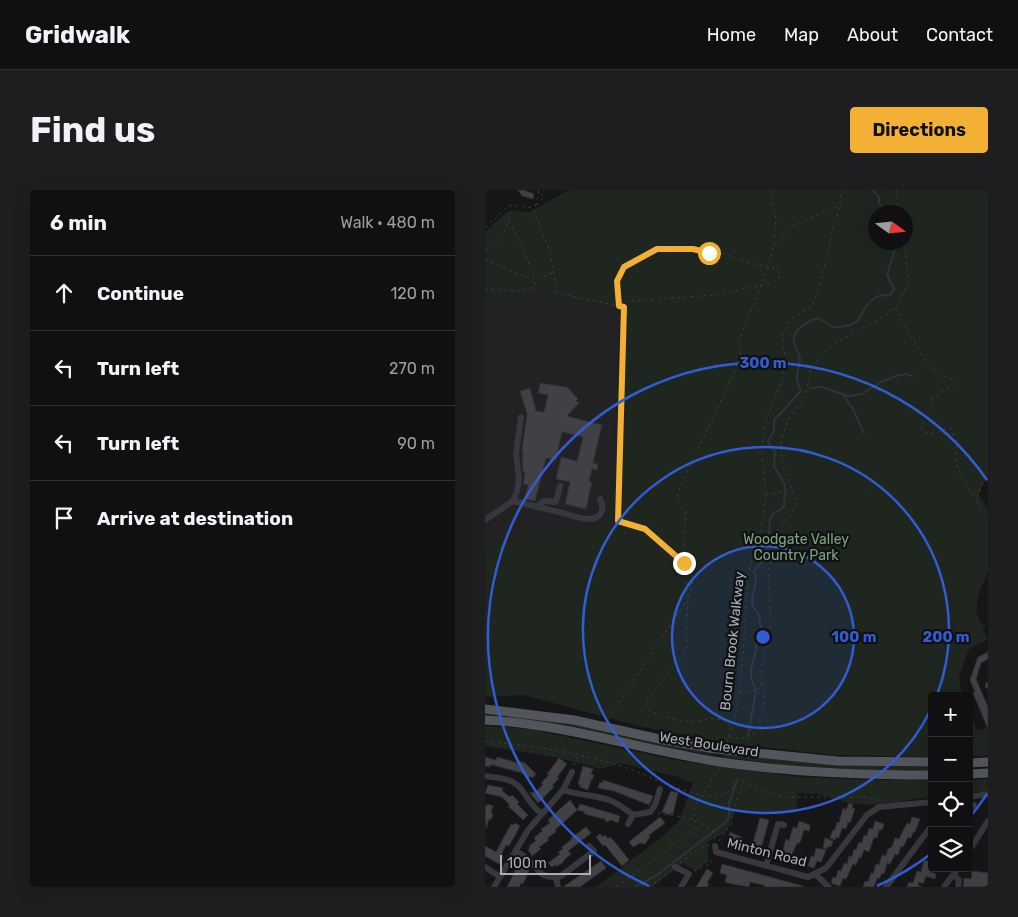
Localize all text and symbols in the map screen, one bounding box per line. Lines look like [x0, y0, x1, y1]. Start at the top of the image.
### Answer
text: Gridwalk [25, 21, 130, 49]
text: Home [707, 24, 756, 46]
text: Map [784, 24, 819, 46]
text: About [847, 24, 898, 46]
text: Contact [926, 24, 993, 46]
button: Directions [850, 107, 988, 153]
text: Find us [30, 109, 155, 151]
north arrow [868, 205, 913, 250]
text: 6 min [50, 210, 107, 235]
text: Walk · 480 m [340, 213, 435, 232]
route start [698, 242, 721, 265]
icon: ahead [50, 279, 78, 307]
text: Continue [97, 282, 184, 305]
text: 120 m [390, 284, 435, 303]
icon: left [50, 354, 78, 382]
text: 300 m [739, 354, 787, 372]
text: Turn left [97, 357, 179, 380]
text: 270 m [389, 359, 435, 378]
icon: left [50, 429, 78, 457]
text: Turn left [97, 432, 179, 455]
text: 90 m [397, 434, 435, 453]
icon: arrive [50, 504, 78, 532]
text: Arrive at destination [97, 507, 293, 530]
park label: Woodgate Valley Country Park [743, 531, 849, 564]
route end [673, 552, 696, 575]
street label: Bourn Brook Walkway [717, 571, 748, 711]
centre of rings [754, 628, 772, 646]
text: 100 m [832, 628, 876, 646]
text: 200 m [922, 628, 970, 646]
map controls [928, 692, 973, 872]
button: + [928, 692, 973, 737]
street label: West Boulevard [658, 728, 760, 761]
button: − [928, 737, 973, 782]
button: locate [928, 782, 973, 827]
button: layers [928, 827, 973, 872]
street label: Minton Road [725, 834, 808, 871]
scale bar [500, 852, 591, 875]
text: 100 m [507, 855, 547, 872]

